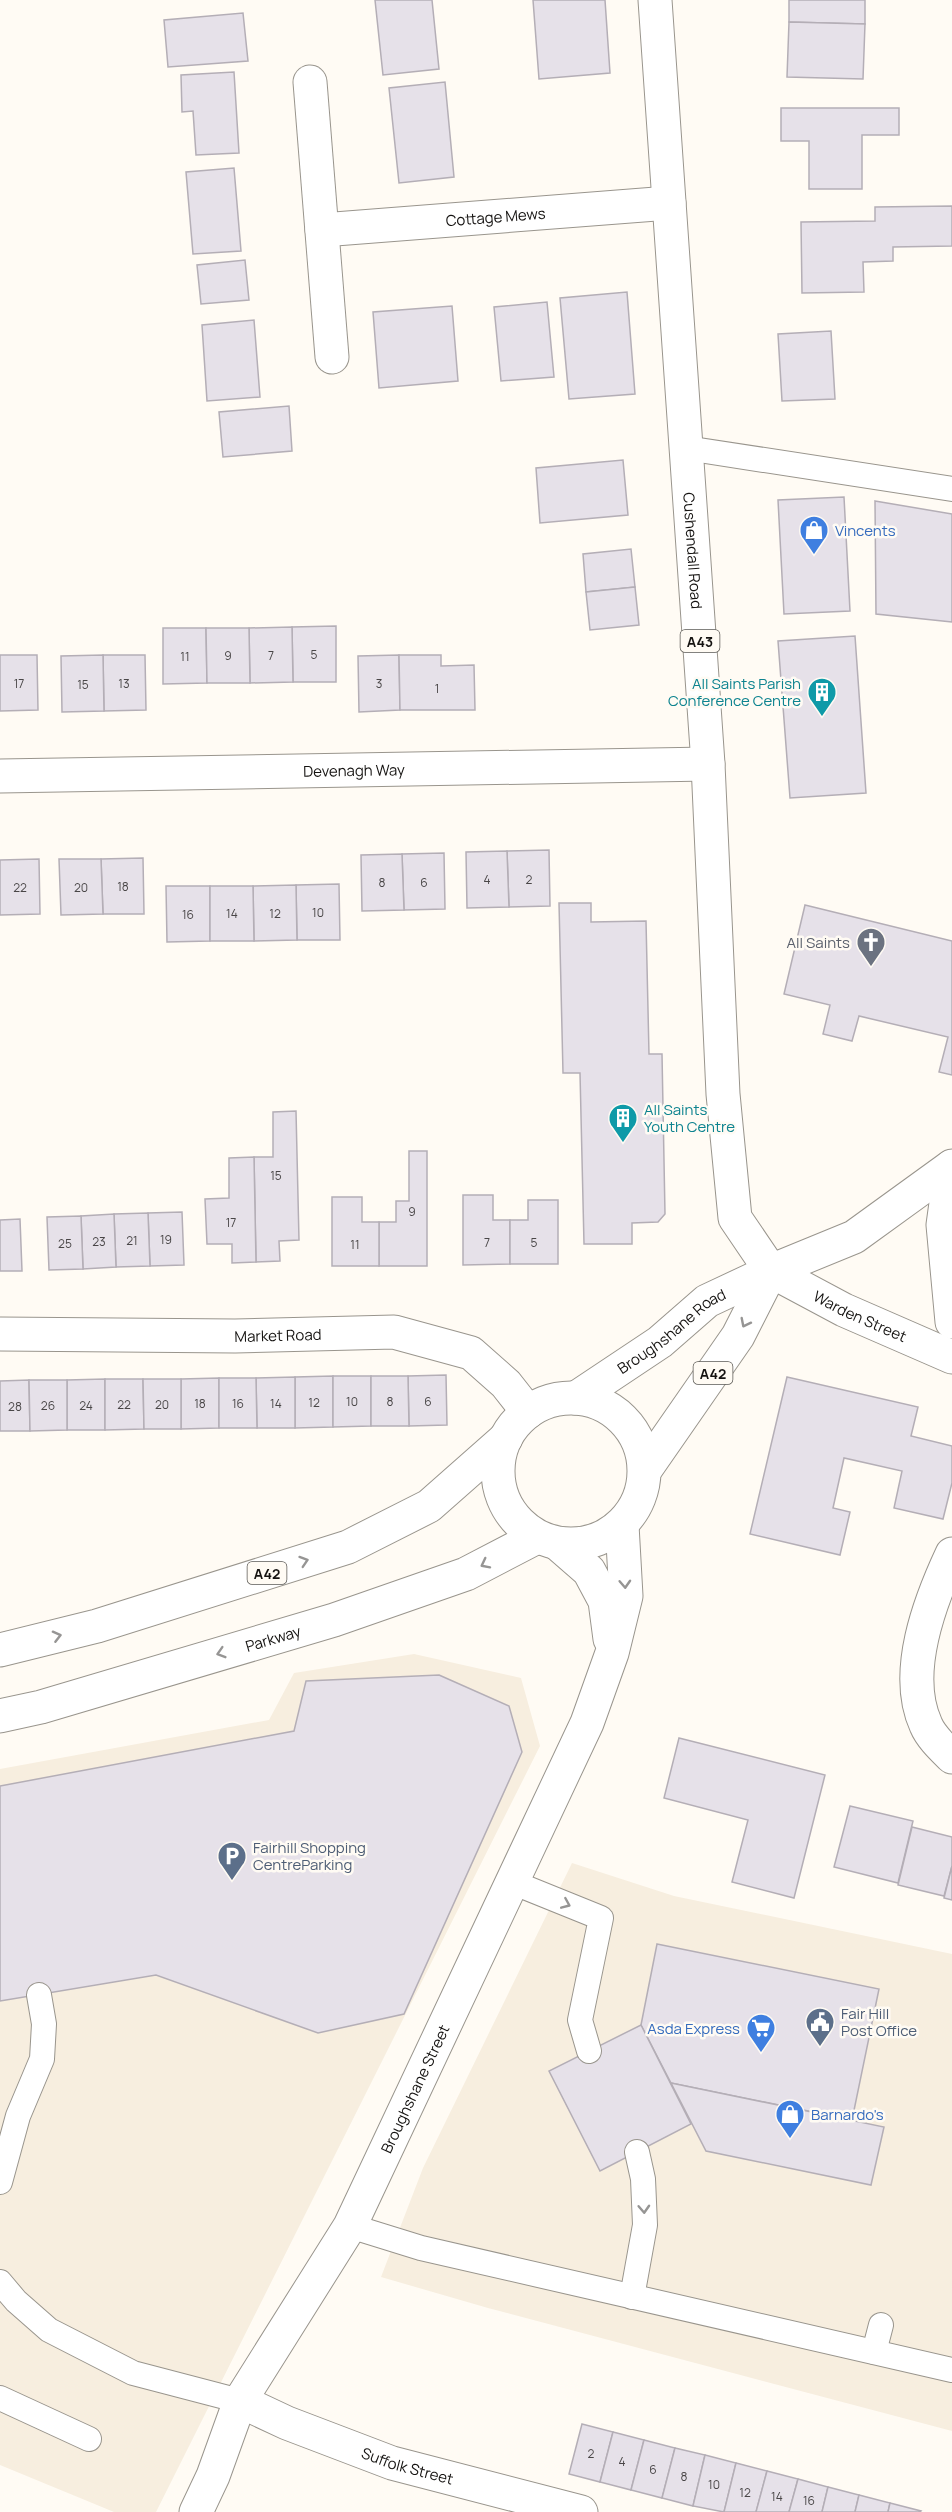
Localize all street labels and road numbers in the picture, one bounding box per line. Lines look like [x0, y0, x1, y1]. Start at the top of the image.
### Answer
street label: Cottage Mews [445, 202, 546, 231]
street label: Cushendall Road [679, 492, 708, 610]
road number: A43 [680, 630, 720, 652]
street label: Devenagh Way [303, 759, 405, 781]
street label: Broughshane Road [613, 1283, 729, 1378]
street label: Warden Street [810, 1285, 910, 1347]
street label: Market Road [234, 1323, 322, 1347]
road number: A42 [694, 1362, 732, 1384]
road number: A42 [248, 1562, 286, 1584]
street label: Parkway [243, 1620, 303, 1656]
street label: Broughshane Street [375, 2021, 454, 2156]
street label: Suffolk Street [359, 2442, 456, 2489]

